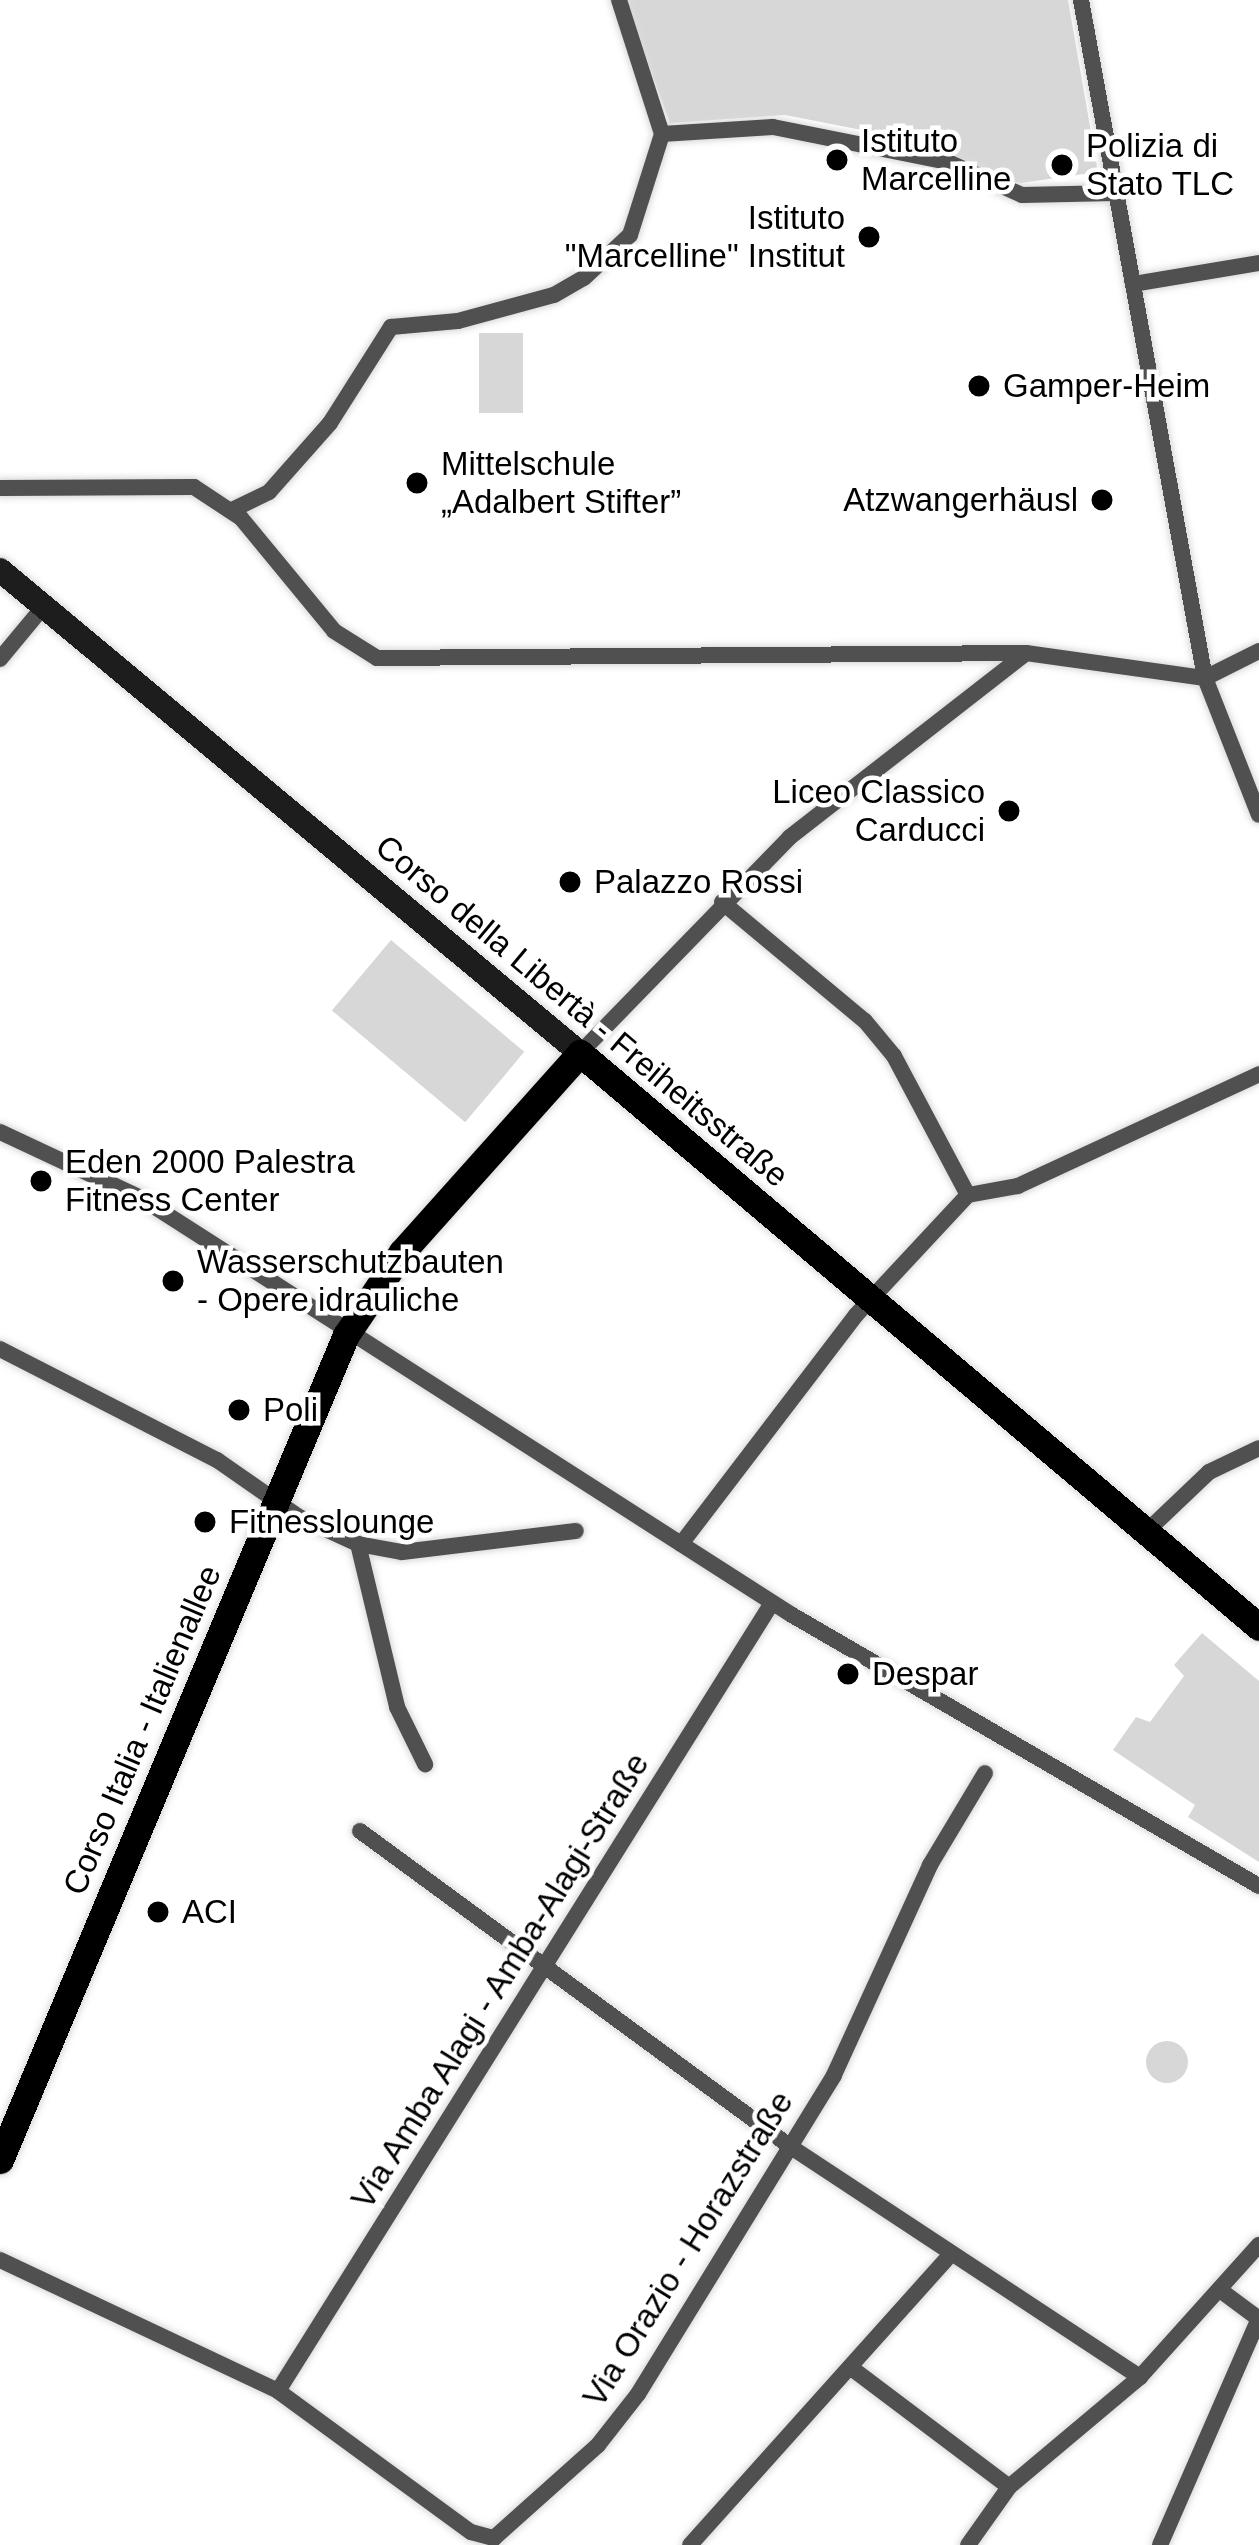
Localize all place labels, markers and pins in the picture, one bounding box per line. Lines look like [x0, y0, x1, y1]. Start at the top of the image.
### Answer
place label: Istituto Marcelline [861, 121, 1011, 199]
place label: Polizia di Stato TLC [1086, 126, 1235, 204]
marker: Istituto Marcelline [824, 147, 850, 173]
marker: Polizia di Stato TLC [1049, 152, 1075, 178]
place label: Istituto "Marcelline" Institut [565, 198, 845, 276]
marker: Istituto "Marcelline" Institut [856, 224, 882, 250]
place label: Gamper-Heim [1003, 366, 1210, 406]
marker: Gamper-Heim [966, 373, 992, 399]
place label: Mittelschule „Adalbert Stifter” [441, 444, 681, 522]
marker: Mittelschule „Adalbert Stifter” [404, 470, 430, 496]
place label: Atzwangerhäusl [843, 480, 1078, 520]
marker: Atzwangerhäusl [1089, 487, 1115, 513]
place label: Liceo Classico Carducci [772, 772, 985, 850]
marker: Liceo Classico Carducci [996, 798, 1022, 824]
place label: Palazzo Rossi [594, 862, 803, 902]
marker: Palazzo Rossi [557, 869, 583, 895]
place label: Eden 2000 Palestra Fitness Center [65, 1142, 355, 1220]
marker: Eden 2000 Palestra Fitness Center [28, 1168, 54, 1194]
place label: Wasserschutzbauten - Opere idrauliche [197, 1242, 504, 1320]
marker: Wasserschutzbauten - Opere idrauliche [160, 1268, 186, 1294]
place label: Poli [263, 1390, 318, 1430]
marker: Poli [226, 1397, 252, 1423]
place label: Fitnesslounge [229, 1502, 434, 1542]
marker: Fitnesslounge [192, 1509, 218, 1535]
place label: Despar [872, 1654, 978, 1694]
marker: Despar [835, 1661, 861, 1687]
place label: ACI [182, 1892, 237, 1932]
marker: ACI [145, 1899, 171, 1925]

